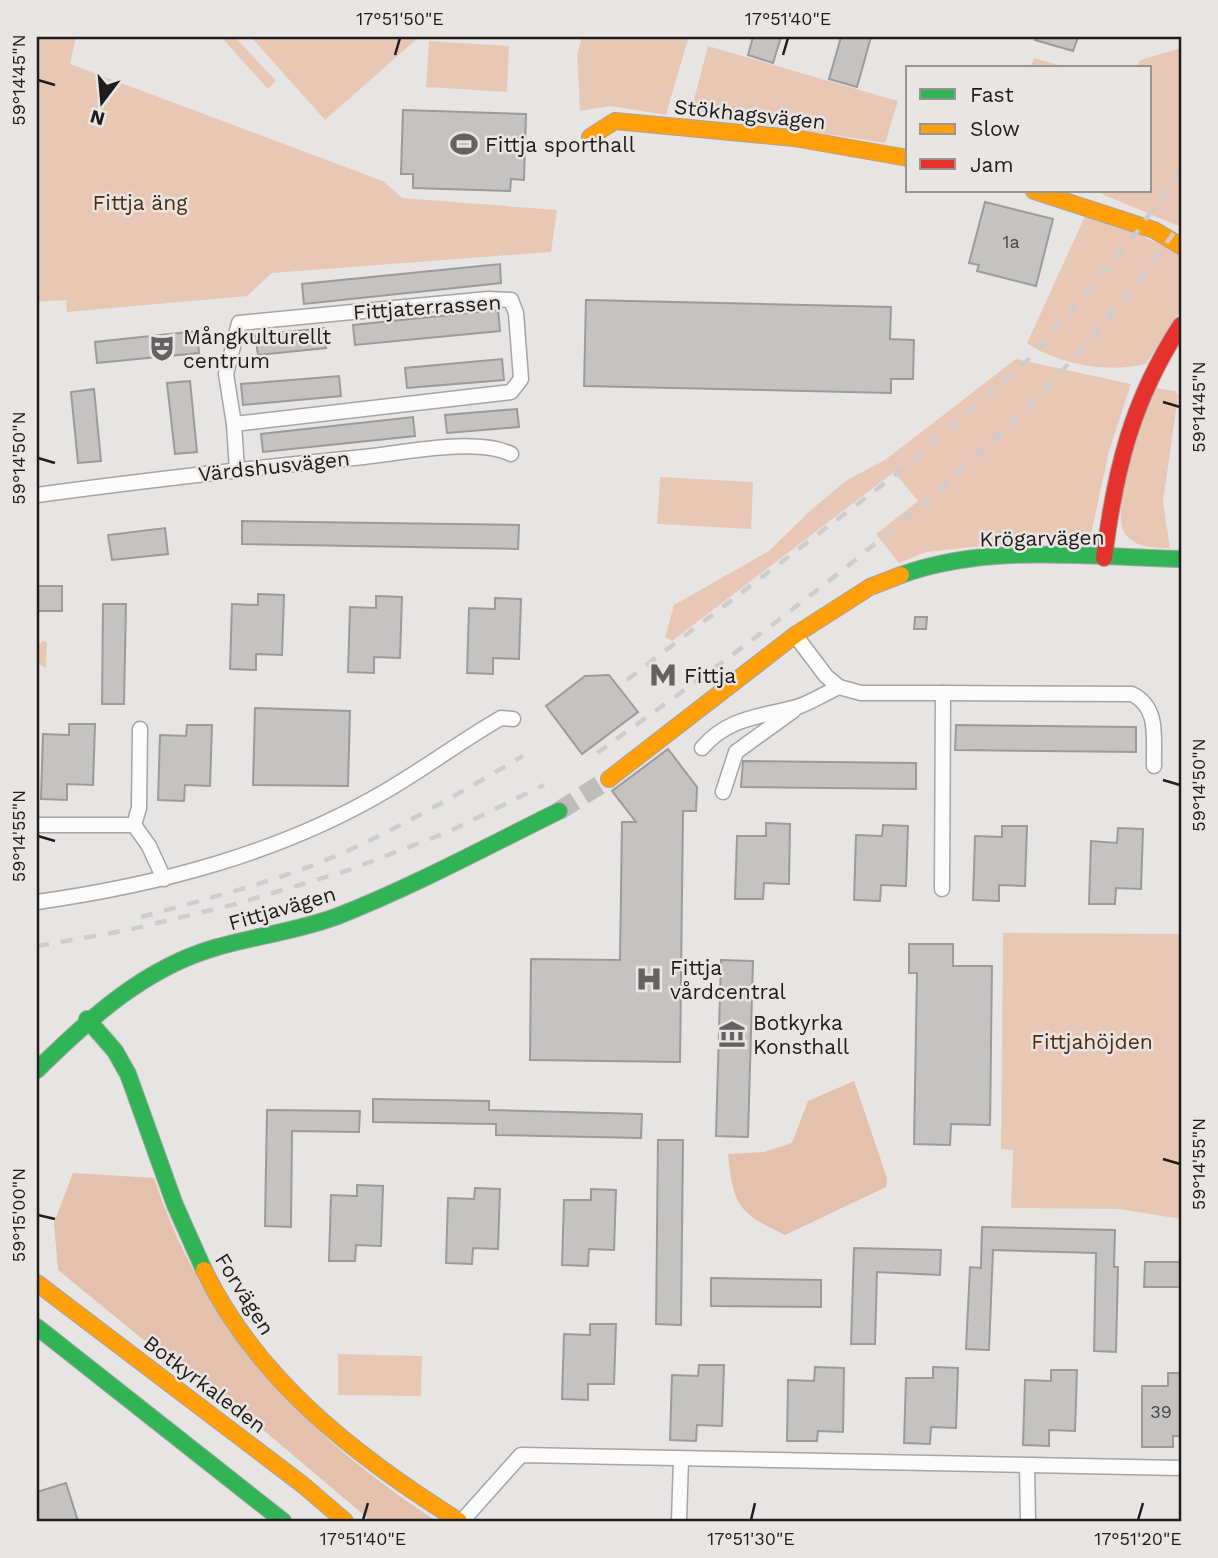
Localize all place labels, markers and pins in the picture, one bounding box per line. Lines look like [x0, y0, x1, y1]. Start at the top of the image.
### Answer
sports icon: Fittja sporthall [449, 129, 479, 159]
place label: Fittja sporthall [485, 132, 636, 157]
place label: Mångkulturellt centrum [183, 324, 331, 373]
theatre icon: Mångkulturellt centrum [147, 333, 177, 363]
metro station icon: Fittja [648, 660, 678, 690]
place label: Fittja [684, 663, 736, 688]
place label: Fittja vårdcentral [670, 955, 787, 1004]
hospital icon: Fittja vårdcentral [634, 964, 664, 994]
place label: Botkyrka Konsthall [753, 1010, 850, 1059]
museum icon: Botkyrka Konsthall [717, 1019, 747, 1049]

